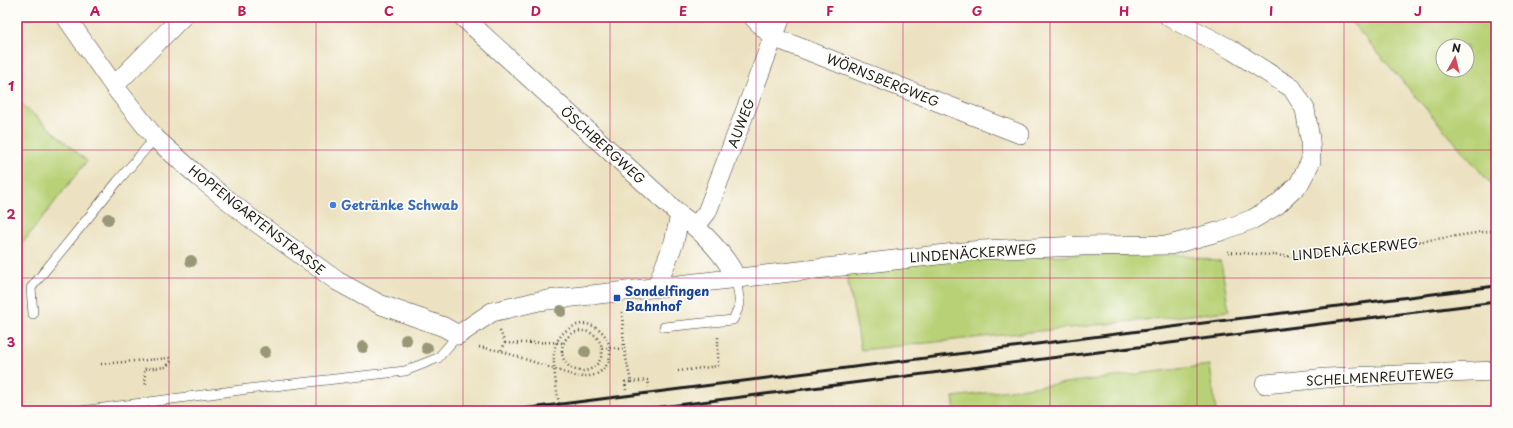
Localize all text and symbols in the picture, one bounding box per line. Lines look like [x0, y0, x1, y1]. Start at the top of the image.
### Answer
text: A [90, 1, 100, 20]
text: B [238, 1, 247, 20]
text: C [384, 1, 394, 20]
text: D [531, 1, 541, 20]
text: E [679, 1, 687, 20]
text: F [826, 1, 834, 20]
text: G [972, 1, 982, 20]
text: H [1119, 1, 1129, 20]
text: I [1269, 1, 1273, 20]
text: J [1414, 1, 1422, 20]
north arrow [1435, 38, 1475, 78]
text: N [1451, 39, 1462, 57]
street label: WÖRNSBERGWEG [824, 48, 942, 111]
text: 1 [8, 76, 14, 95]
street label: AUWEG [722, 95, 759, 150]
street label: ÖSCHBERGWEG [557, 101, 650, 188]
street label: HOPFENGARTENSTRASSE [185, 160, 330, 279]
place label: Getränke Schwab [341, 195, 459, 214]
marker: Getränke Schwab [328, 200, 338, 210]
text: 2 [6, 204, 16, 223]
street label: LINDENÄCKERWEG [1291, 232, 1419, 265]
street label: LINDENÄCKERWEG [909, 239, 1037, 266]
place label: Sondelfingen Bahnhof [625, 281, 709, 315]
marker: Sondelfingen Bahnhof [612, 293, 622, 303]
text: 3 [7, 332, 16, 351]
street label: SCHELMENREUTEWEG [1305, 363, 1455, 390]

